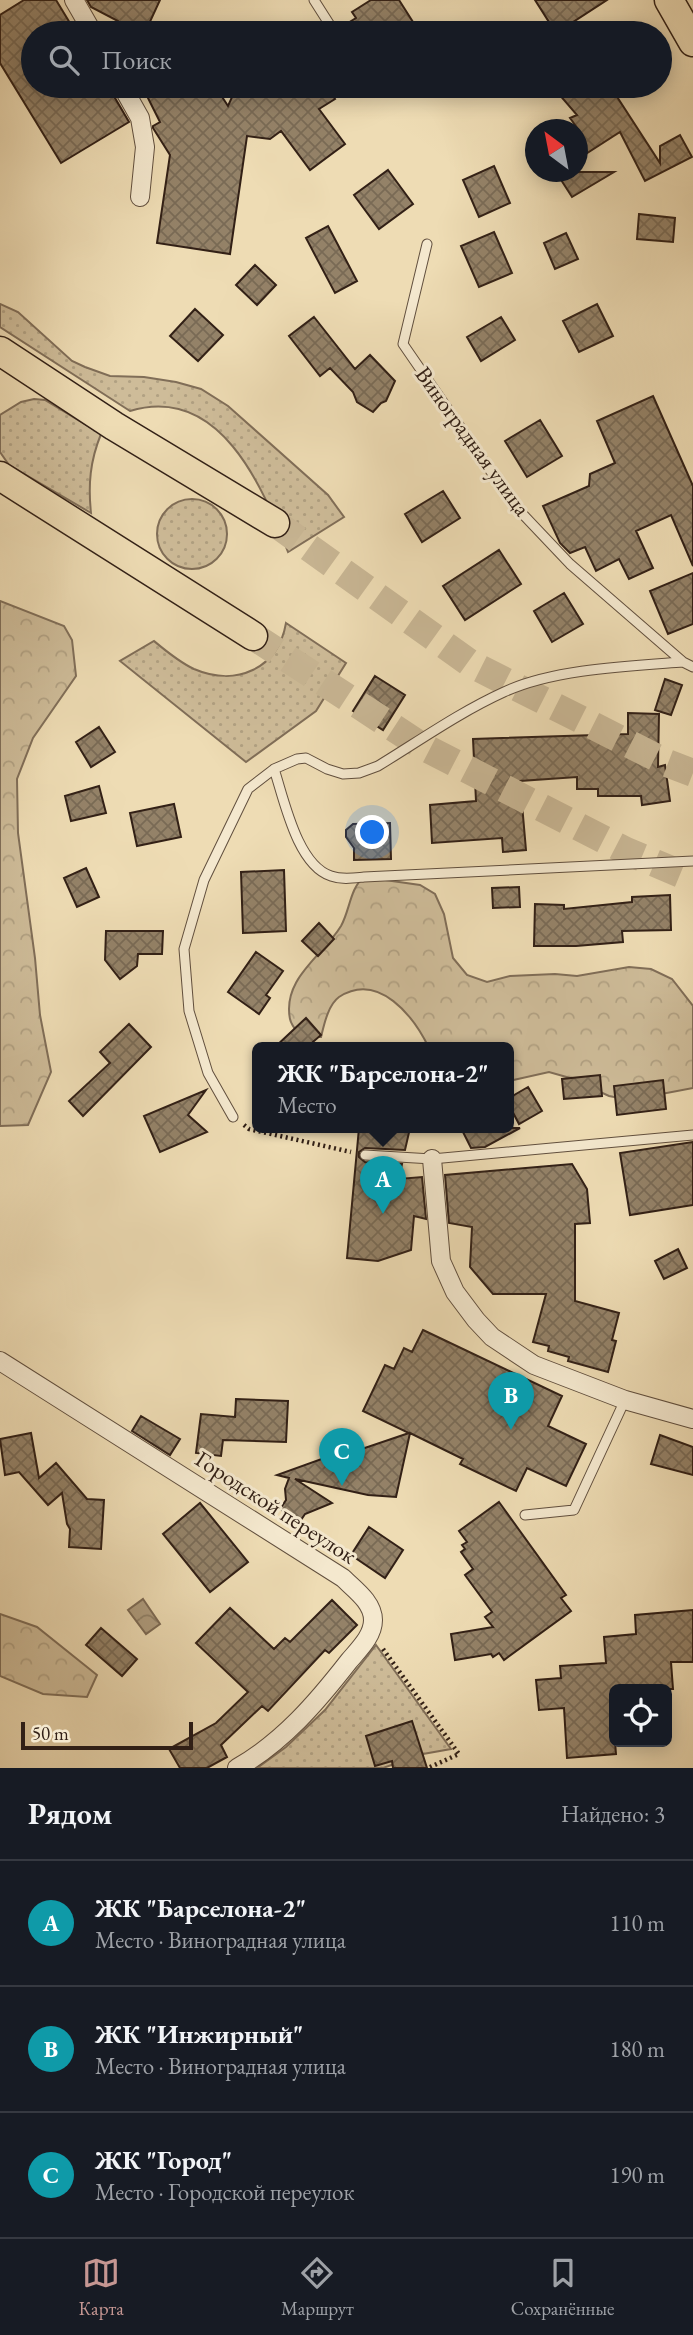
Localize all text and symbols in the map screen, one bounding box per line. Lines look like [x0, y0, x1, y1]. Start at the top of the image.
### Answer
search box [21, 21, 672, 98]
icon: search [45, 41, 83, 79]
text: Поиск [101, 43, 172, 77]
north arrow [525, 119, 588, 182]
street label: Виноградная улица [409, 360, 538, 522]
your location [355, 815, 389, 849]
popup [252, 1042, 514, 1133]
text: ЖК "Барселона-2" [277, 1056, 489, 1090]
text: Место [277, 1090, 337, 1120]
pin: A [360, 1156, 406, 1214]
pin: B [488, 1372, 534, 1430]
pin: C [319, 1428, 365, 1486]
street label: Городской переулок [190, 1444, 362, 1570]
map controls [609, 1684, 672, 1747]
button: locate [609, 1684, 672, 1747]
scale bar [21, 1719, 192, 1751]
text: 50 m [32, 1721, 69, 1746]
text: Рядом [28, 1794, 112, 1833]
text: Найдено: 3 [561, 1799, 665, 1829]
text: ЖК "Барселона-2" [95, 1891, 306, 1925]
text: A [43, 1908, 59, 1938]
text: 110 m [609, 1908, 665, 1938]
text: Место · Виноградная улица [95, 1925, 346, 1955]
text: ЖК "Инжирный" [95, 2017, 303, 2051]
text: B [44, 2034, 58, 2064]
text: 180 m [609, 2034, 665, 2064]
text: Место · Виноградная улица [95, 2051, 346, 2081]
text: ЖК "Город" [95, 2143, 232, 2177]
text: C [43, 2160, 59, 2190]
text: 190 m [609, 2160, 665, 2190]
text: Место · Городской переулок [95, 2177, 354, 2207]
tab: Карта [79, 2254, 124, 2321]
tab: Маршрут [281, 2254, 354, 2321]
tab: Сохранённые [511, 2254, 614, 2321]

